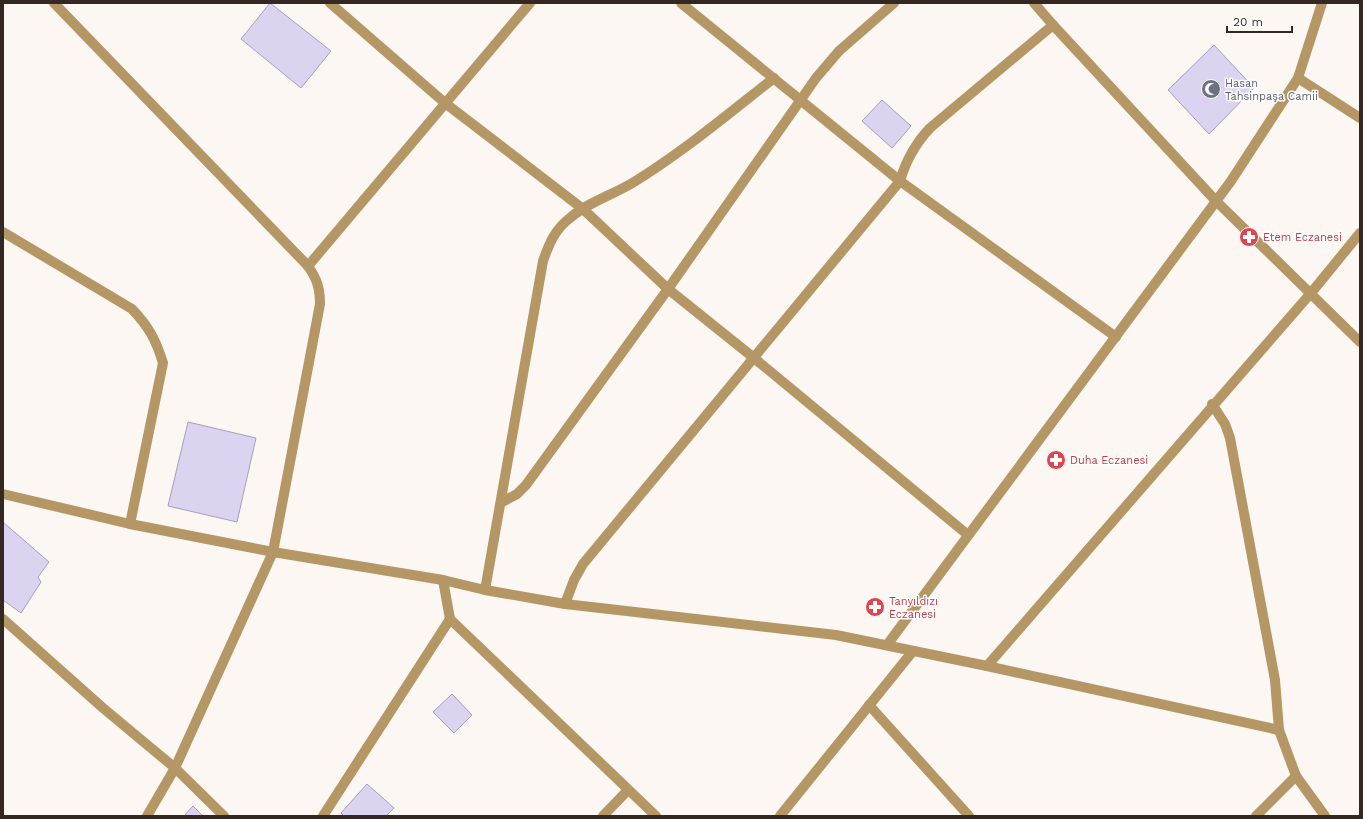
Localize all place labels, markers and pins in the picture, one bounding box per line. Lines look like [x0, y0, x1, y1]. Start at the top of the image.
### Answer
place label: Hasan Tahsinpaşa Camii [1225, 77, 1318, 103]
mosque icon: Hasan Tahsinpaşa Camii [1200, 78, 1222, 100]
pharmacy icon: Etem Eczanesi [1238, 226, 1260, 248]
place label: Etem Eczanesi [1263, 231, 1342, 244]
pharmacy icon: Duha Eczanesi [1045, 449, 1067, 471]
place label: Duha Eczanesi [1070, 454, 1148, 467]
place label: Tanyıldızı Eczanesi [889, 595, 938, 621]
pharmacy icon: Tanyıldızı Eczanesi [864, 596, 886, 618]

